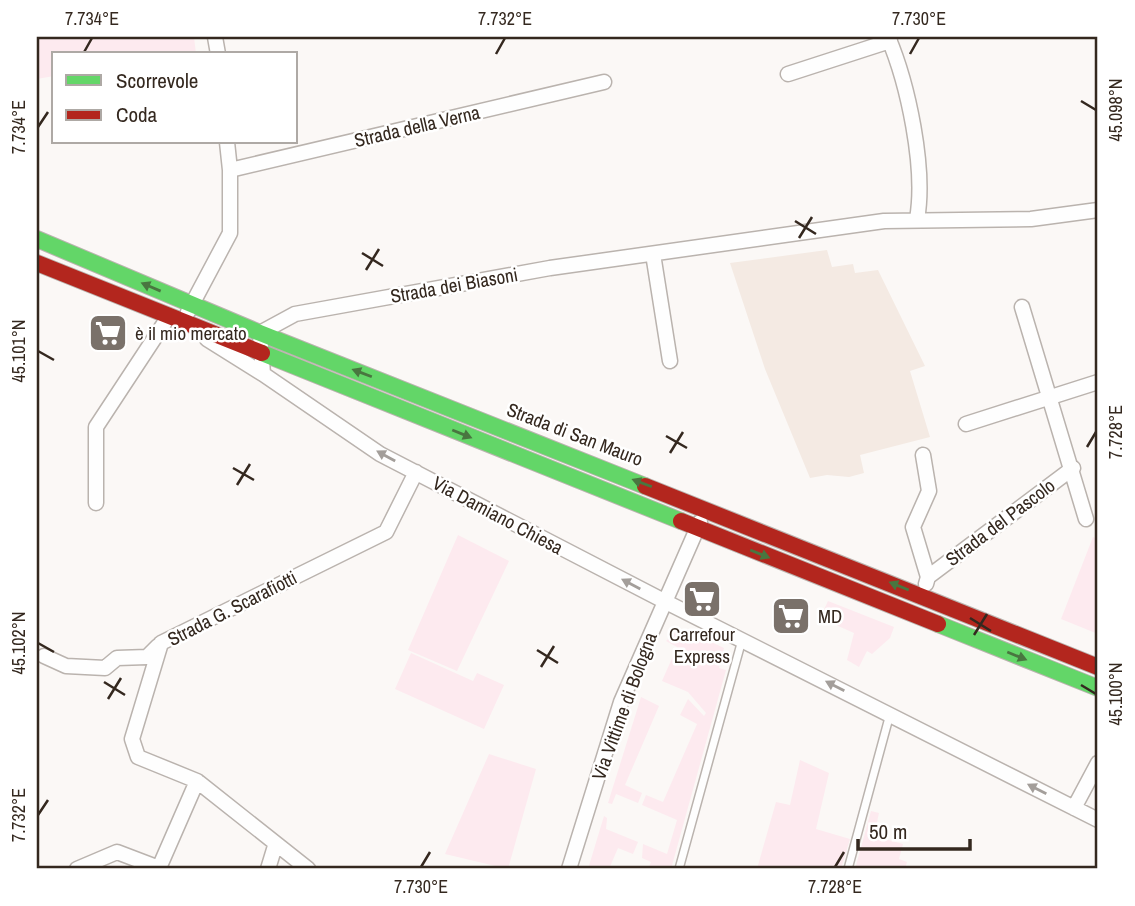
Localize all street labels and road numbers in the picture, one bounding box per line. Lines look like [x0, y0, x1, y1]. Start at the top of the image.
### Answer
street label: Strada della Verna [352, 99, 483, 153]
street label: Strada dei Biasoni [388, 261, 520, 309]
street label: Strada di San Mauro [503, 396, 647, 472]
street label: Via Damiano Chiesa [428, 470, 568, 561]
street label: Strada del Pascolo [940, 472, 1060, 572]
street label: Strada G. Scarafiotti [163, 564, 301, 652]
street label: Via Vittime di Bologna [585, 628, 663, 783]

